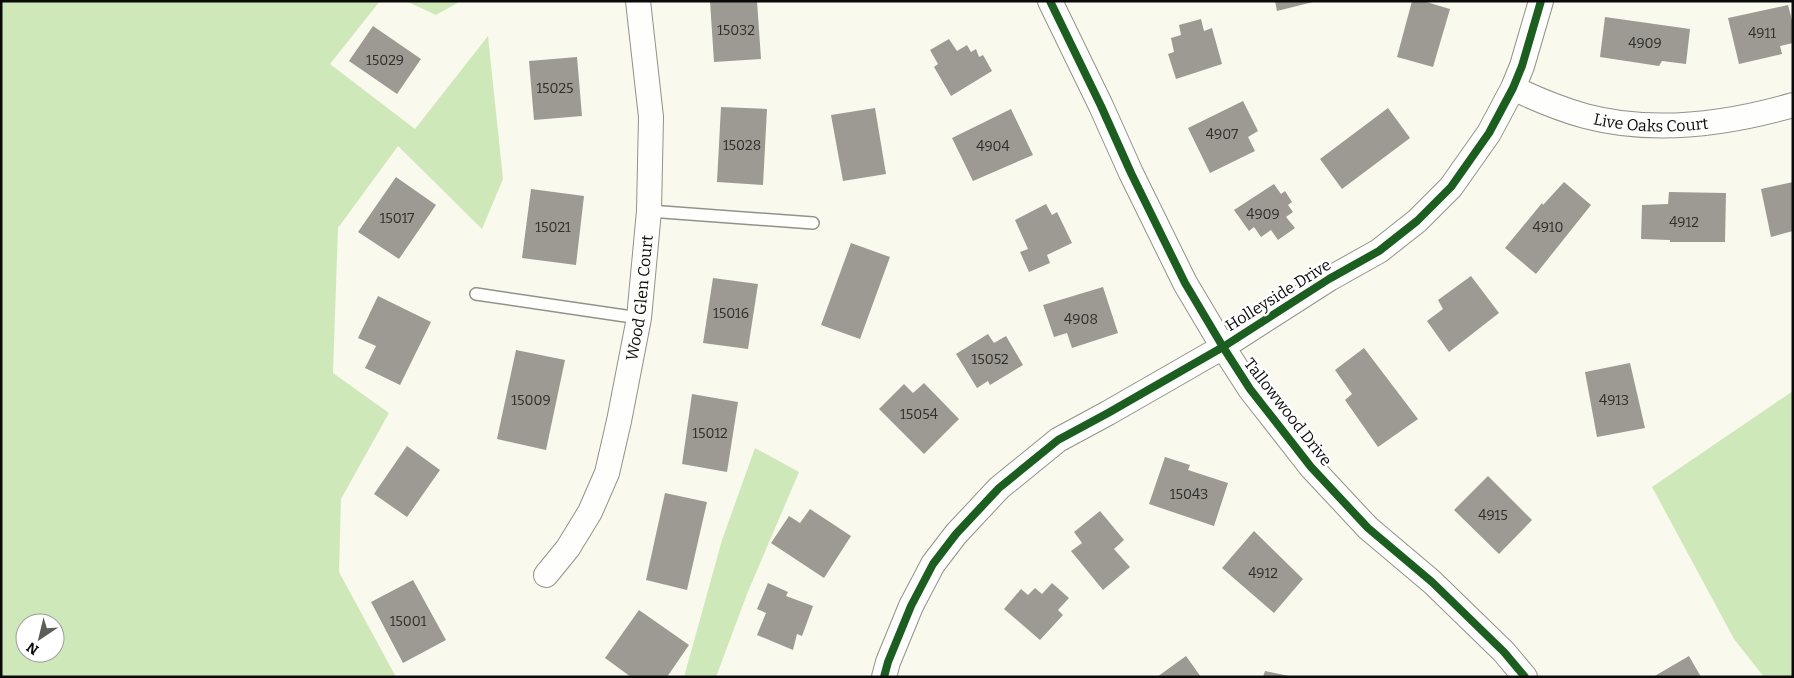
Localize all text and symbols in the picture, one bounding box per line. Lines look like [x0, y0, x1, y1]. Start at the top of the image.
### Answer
house number: 15032 [717, 22, 755, 39]
house number: 4911 [1748, 25, 1776, 42]
house number: 4909 [1628, 35, 1662, 52]
house number: 15029 [366, 52, 404, 69]
house number: 15025 [536, 80, 574, 97]
street label: Live Oaks Court [1592, 109, 1709, 135]
house number: 4907 [1206, 126, 1238, 143]
house number: 15028 [723, 137, 761, 154]
house number: 4904 [976, 138, 1010, 155]
house number: 4909 [1246, 206, 1280, 223]
house number: 15017 [380, 210, 414, 227]
house number: 4912 [1669, 214, 1699, 231]
house number: 15021 [535, 219, 571, 236]
house number: 4910 [1532, 219, 1564, 236]
street label: Wood Glen Court [621, 234, 656, 362]
street label: Holleyside Drive [1222, 255, 1334, 335]
house number: 15016 [713, 305, 749, 322]
house number: 4908 [1064, 311, 1098, 328]
house number: 15052 [972, 351, 1009, 368]
street label: Tallowwood Drive [1240, 354, 1336, 470]
house number: 15009 [511, 392, 551, 409]
house number: 4913 [1599, 392, 1629, 409]
house number: 15054 [900, 406, 938, 423]
house number: 15012 [692, 425, 728, 442]
house number: 15043 [1170, 486, 1208, 503]
house number: 4915 [1478, 507, 1508, 524]
house number: 4912 [1248, 565, 1278, 582]
north arrow [15, 613, 65, 663]
house number: 15001 [390, 613, 427, 630]
text: N [23, 638, 42, 658]

